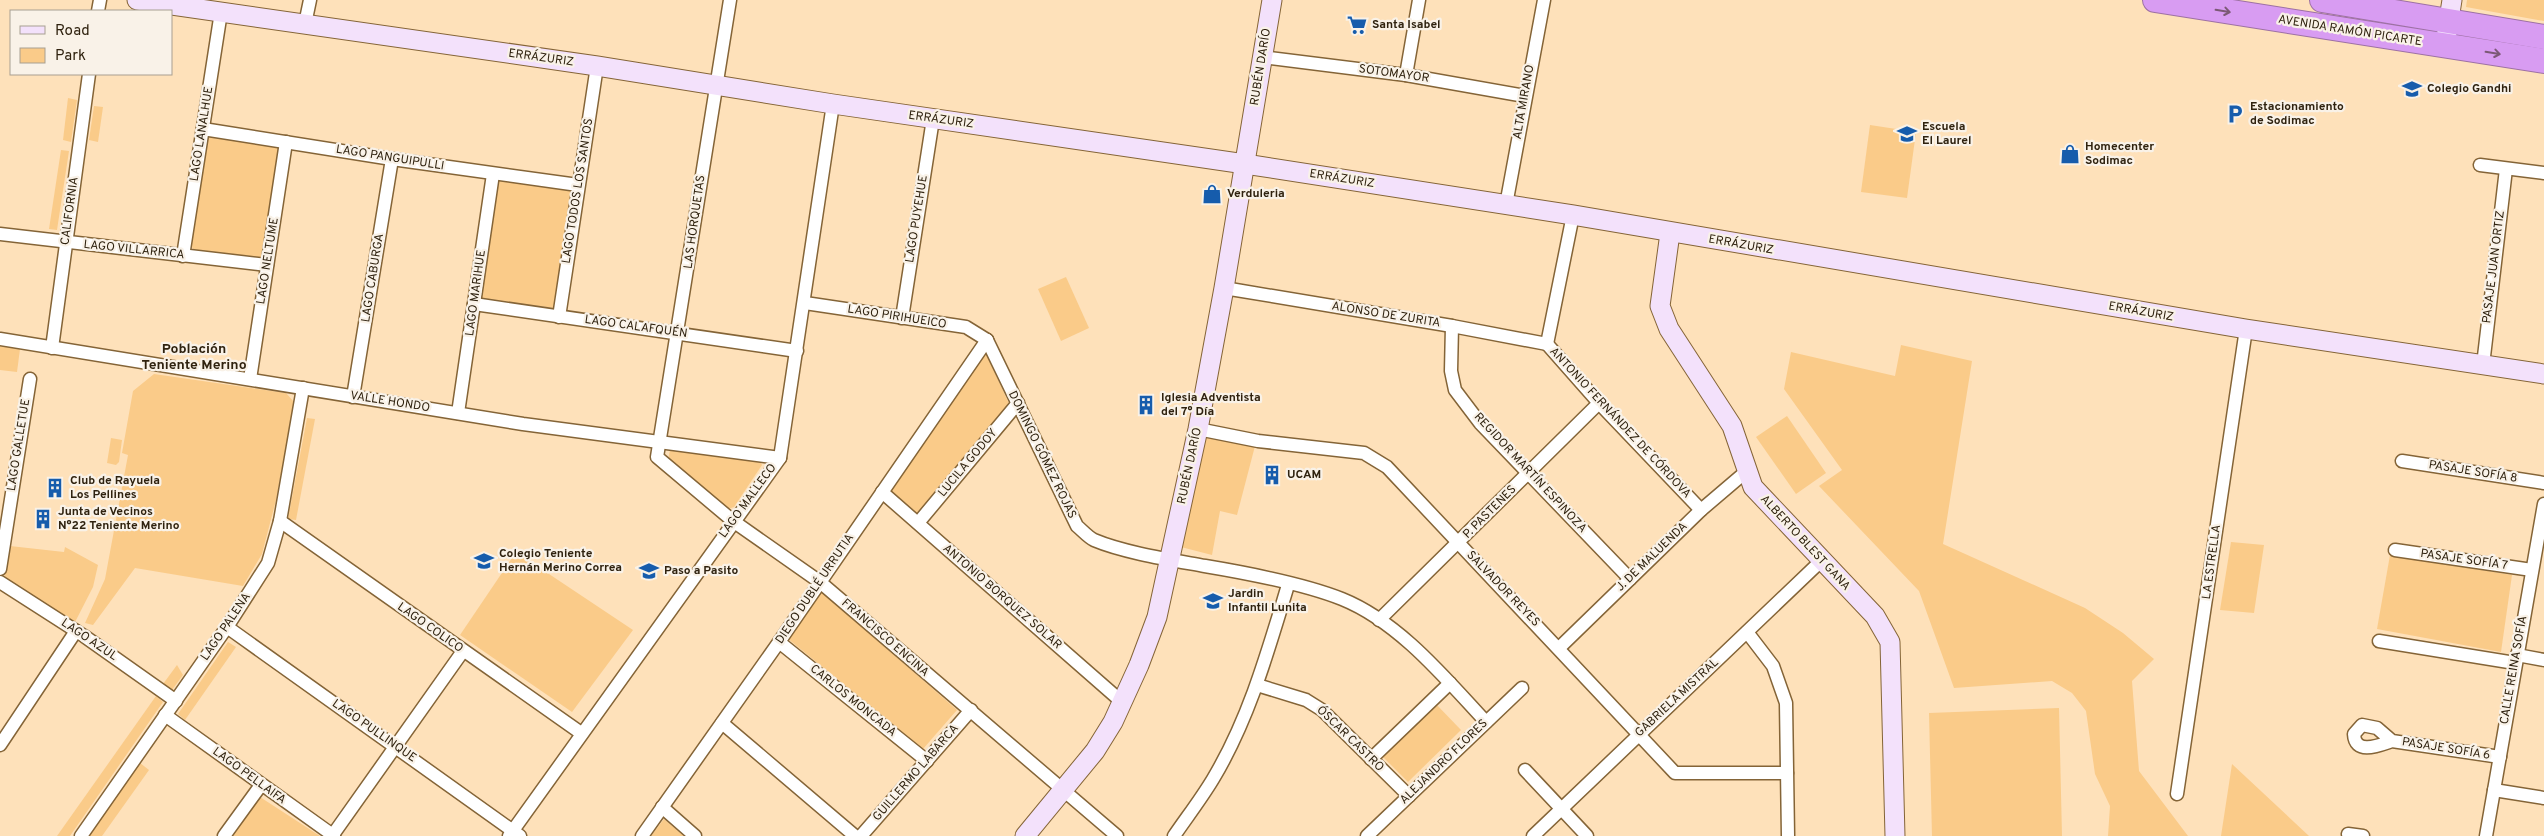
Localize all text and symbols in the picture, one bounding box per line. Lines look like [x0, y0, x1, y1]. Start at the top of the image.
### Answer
one-way arrow [2214, 6, 2230, 16]
legend [10, 10, 172, 75]
street label: AVENIDA RAMÓN PICARTE [2277, 12, 2423, 50]
supermarket icon: Santa Isabel [1346, 14, 1368, 36]
place label: Santa Isabel [1372, 17, 1441, 33]
text: Road [55, 22, 90, 41]
street label: RUBÉN DARÍO [1247, 27, 1275, 107]
street label: ERRÁZURIZ [507, 45, 575, 71]
text: Park [55, 47, 86, 66]
one-way arrow [2484, 48, 2500, 58]
street label: SOTOMAYOR [1358, 61, 1430, 87]
street label: ALTA MIRANO [1510, 63, 1538, 141]
school or university icon: Colegio Gandhi [2401, 78, 2423, 100]
place label: Colegio Gandhi [2427, 81, 2511, 97]
street label: LAGO LANALHUE [187, 85, 217, 183]
place label: Estacionamiento de Sodimac [2250, 99, 2344, 129]
parking icon: Estacionamiento de Sodimac [2224, 103, 2246, 125]
street label: ERRÁZURIZ [907, 107, 975, 133]
street label: LAGO TODOS LOS SANTOS [559, 117, 597, 265]
place label: Escuela El Laurel [1922, 119, 1971, 149]
school or university icon: Escuela El Laurel [1896, 123, 1918, 145]
place label: Homecenter Sodimac [2085, 139, 2154, 169]
street label: LAGO PANGUIPULLI [335, 142, 445, 174]
shop icon: Homecenter Sodimac [2059, 143, 2081, 165]
street label: ERRÁZURIZ [1308, 166, 1376, 192]
street label: LAS HORQUETAS [680, 174, 710, 270]
street label: LAGO PUYEHUE [902, 174, 932, 264]
street label: CALIFORNIA [57, 176, 83, 246]
shop icon: Verduleria [1201, 183, 1223, 205]
place label: Verduleria [1227, 186, 1285, 202]
street label: PASAJE JUAN ORTIZ [2479, 210, 2509, 324]
street label: LAGO NELTUME [253, 216, 283, 306]
street label: ERRÁZURIZ [1707, 231, 1775, 259]
street label: LAGO CABURGA [358, 232, 388, 324]
street label: LAGO VILLARRICA [83, 237, 185, 263]
street label: LAGO MARIHUE [462, 249, 490, 337]
street label: ERRÁZURIZ [2107, 298, 2175, 326]
street label: ALONSO DE ZURITA [1330, 299, 1442, 331]
street label: LAGO PIRIHUEICO [846, 301, 948, 333]
street label: LAGO CALAFQUÉN [584, 312, 688, 342]
district label: Población Teniente Merino [141, 341, 247, 374]
street label: ANTONIO FERNÁNDEZ DE CÓRDOVA [1546, 344, 1694, 502]
street label: VALLE HONDO [349, 388, 431, 416]
street label: DOMINGO GÓMEZ ROJAS [1004, 389, 1080, 521]
place label: Iglesia Adventista del 7° Día [1161, 390, 1261, 420]
building icon: Iglesia Adventista del 7° Día [1135, 394, 1157, 416]
street label: LAGO GALLETUE [4, 398, 34, 492]
street label: REGIDOR MARTÍN ESPINOZA [1470, 409, 1590, 537]
street label: LUCILA GODOY [935, 425, 1001, 500]
street label: RUBÉN DARÍO [1174, 426, 1206, 506]
street label: PASAJE SOFÍA 8 [2428, 457, 2518, 487]
street label: LAGO MALLECO [716, 461, 780, 541]
building icon: UCAM [1261, 464, 1283, 486]
place label: UCAM [1287, 467, 1321, 483]
place label: Club de Rayuela Los Pellines [70, 473, 160, 503]
building icon: Club de Rayuela Los Pellines [44, 477, 66, 499]
street label: P. PASTENES [1460, 482, 1520, 542]
street label: ALBERTO BLEST GANA [1756, 492, 1854, 594]
place label: Junta de Vecinos N°22 Teniente Merino [58, 504, 180, 534]
building icon: Junta de Vecinos N°22 Teniente Merino [32, 508, 54, 530]
street label: J. DE MALUENDA [1613, 519, 1691, 595]
street label: LA ESTRELLA [2199, 524, 2225, 600]
street label: DIEGO DUBLÉ URRUTIA [772, 531, 858, 647]
street label: ANTONIO BORQUEZ SOLAR [939, 541, 1065, 653]
place label: Colegio Teniente Hernán Merino Correa [499, 546, 622, 576]
street label: PASAJE SOFÍA 7 [2419, 546, 2509, 574]
street label: SALVADOR REYES [1463, 548, 1543, 630]
school or university icon: Colegio Teniente Hernán Merino Correa [473, 550, 495, 572]
school or university icon: Paso a Pasito [638, 560, 660, 582]
place label: Paso a Pasito [664, 563, 738, 579]
place label: Jardin Infantil Lunita [1228, 586, 1307, 616]
street label: LAGO PALENA [197, 590, 255, 664]
school or university icon: Jardin Infantil Lunita [1202, 590, 1224, 612]
street label: FRANCISCO ENCINA [838, 595, 932, 681]
street label: LAGO COLICO [394, 599, 466, 657]
street label: CALLE REINA SOFÍA [2497, 614, 2531, 726]
street label: LAGO AZUL [58, 615, 121, 665]
street label: GABRIELA MISTRAL [1632, 655, 1722, 741]
street label: CARLOS MONCADA [806, 661, 900, 741]
street label: LAGO PULLINQUE [329, 696, 419, 766]
street label: ÓSCAR CASTRO [1313, 703, 1387, 775]
street label: ALEJANDRO FLORES [1397, 716, 1491, 808]
street label: GUILLERMO LABARCA [870, 721, 962, 825]
street label: PASAJE SOFÍA 6 [2401, 734, 2491, 764]
street label: LAGO PELLAIFA [209, 744, 289, 808]

